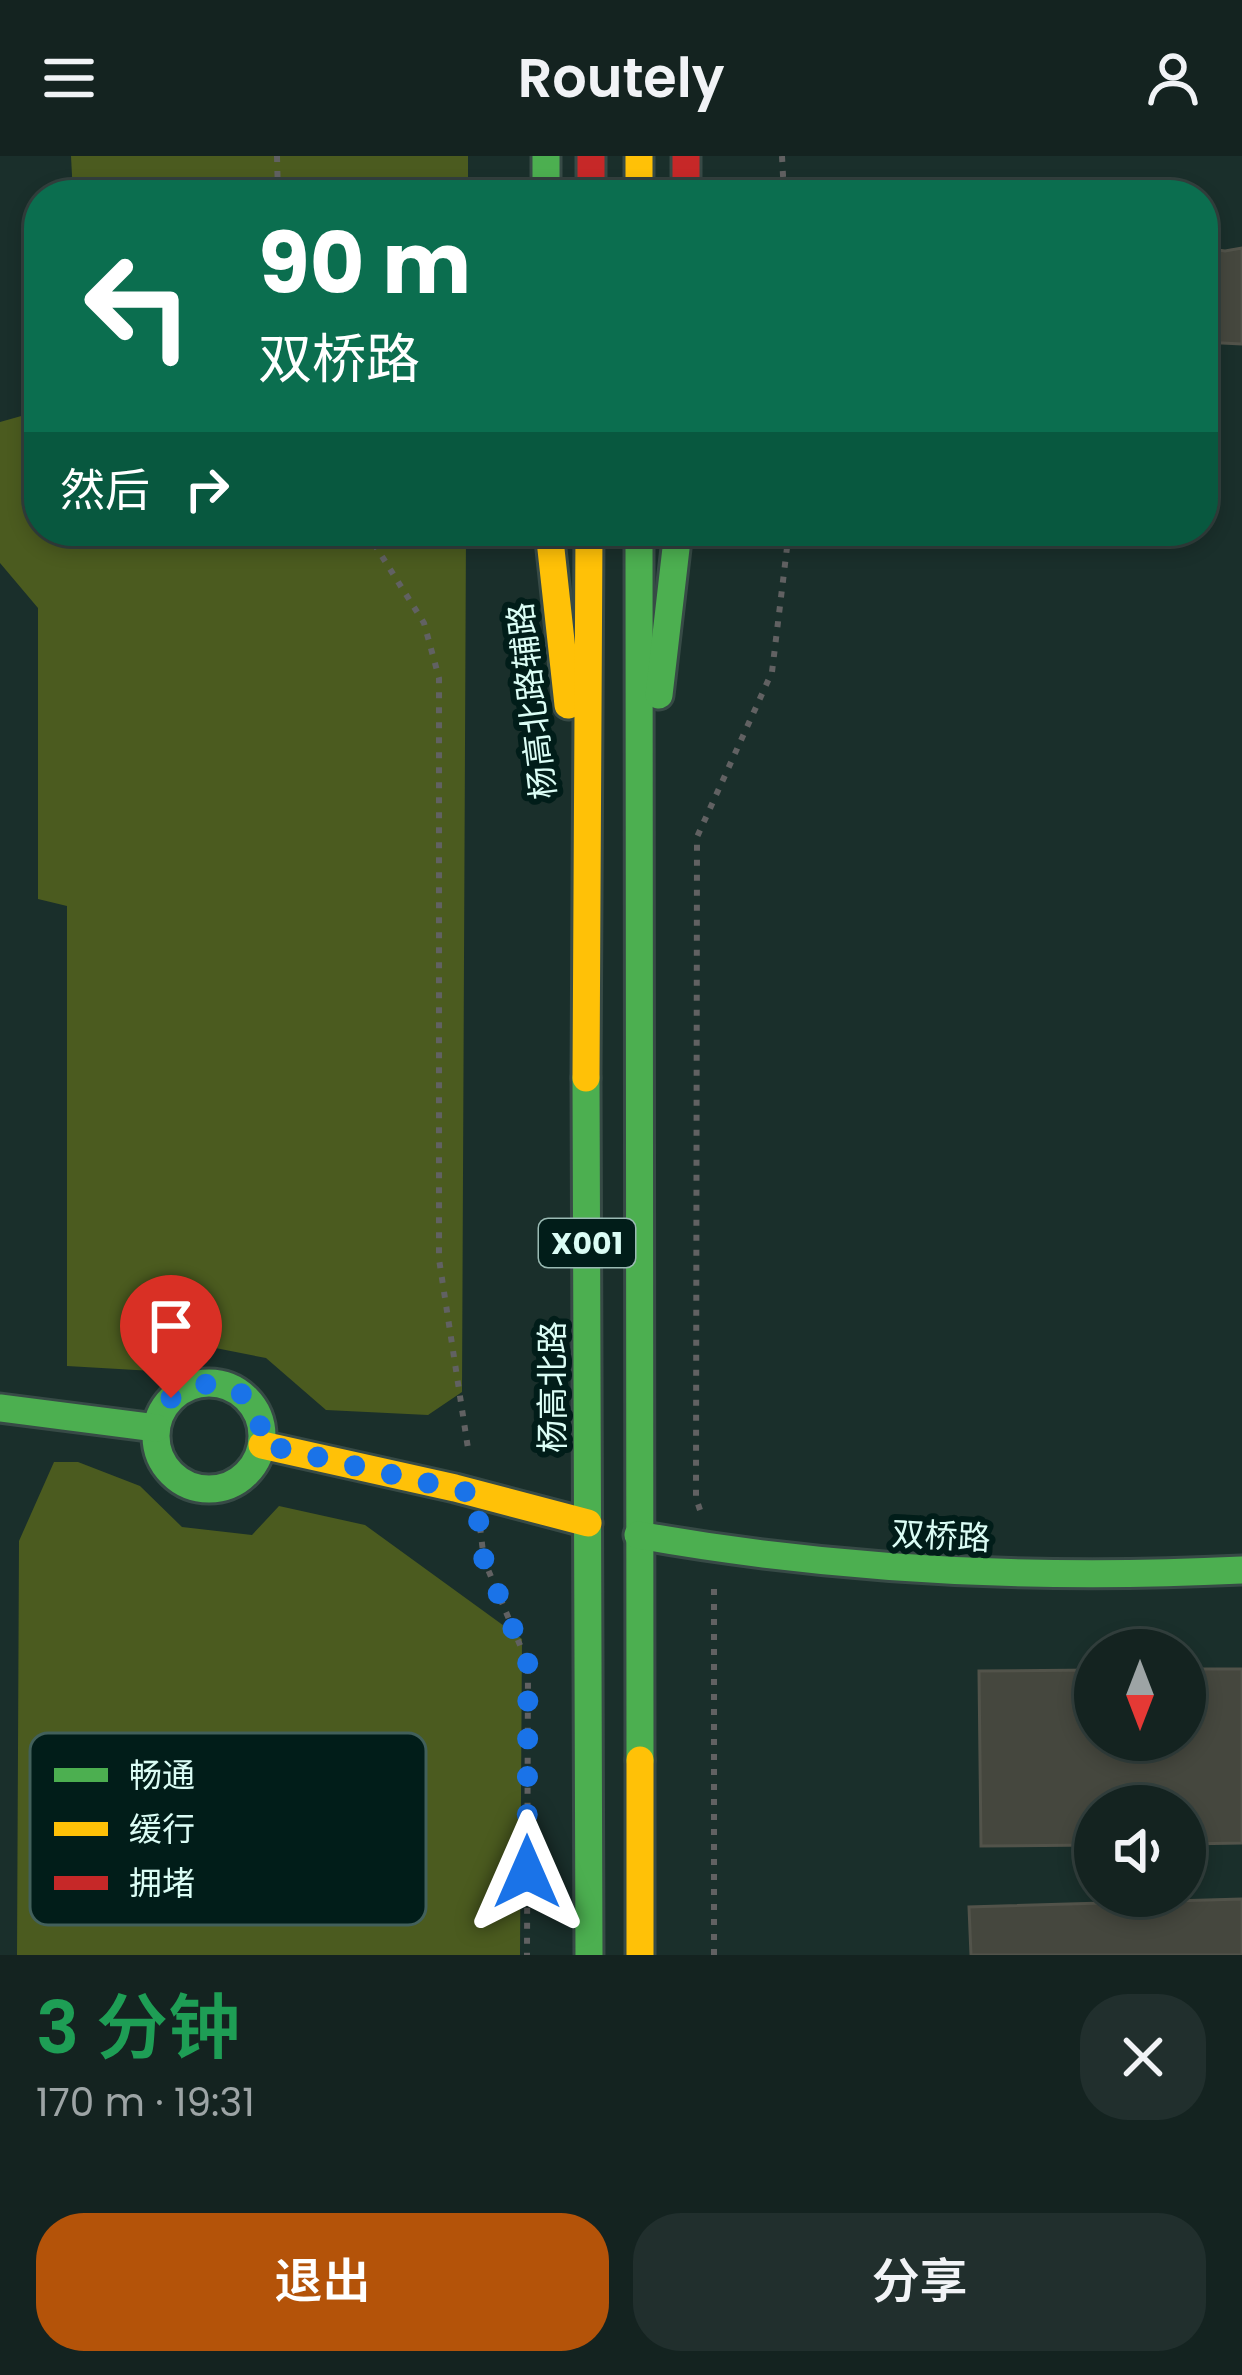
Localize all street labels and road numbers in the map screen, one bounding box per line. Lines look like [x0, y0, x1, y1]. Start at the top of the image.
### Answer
street label: 杨高北路辅路 [497, 600, 567, 802]
road number: X001 [539, 1219, 635, 1267]
street label: 杨高北路 [529, 1321, 576, 1453]
street label: 双桥路 [890, 1510, 992, 1562]

